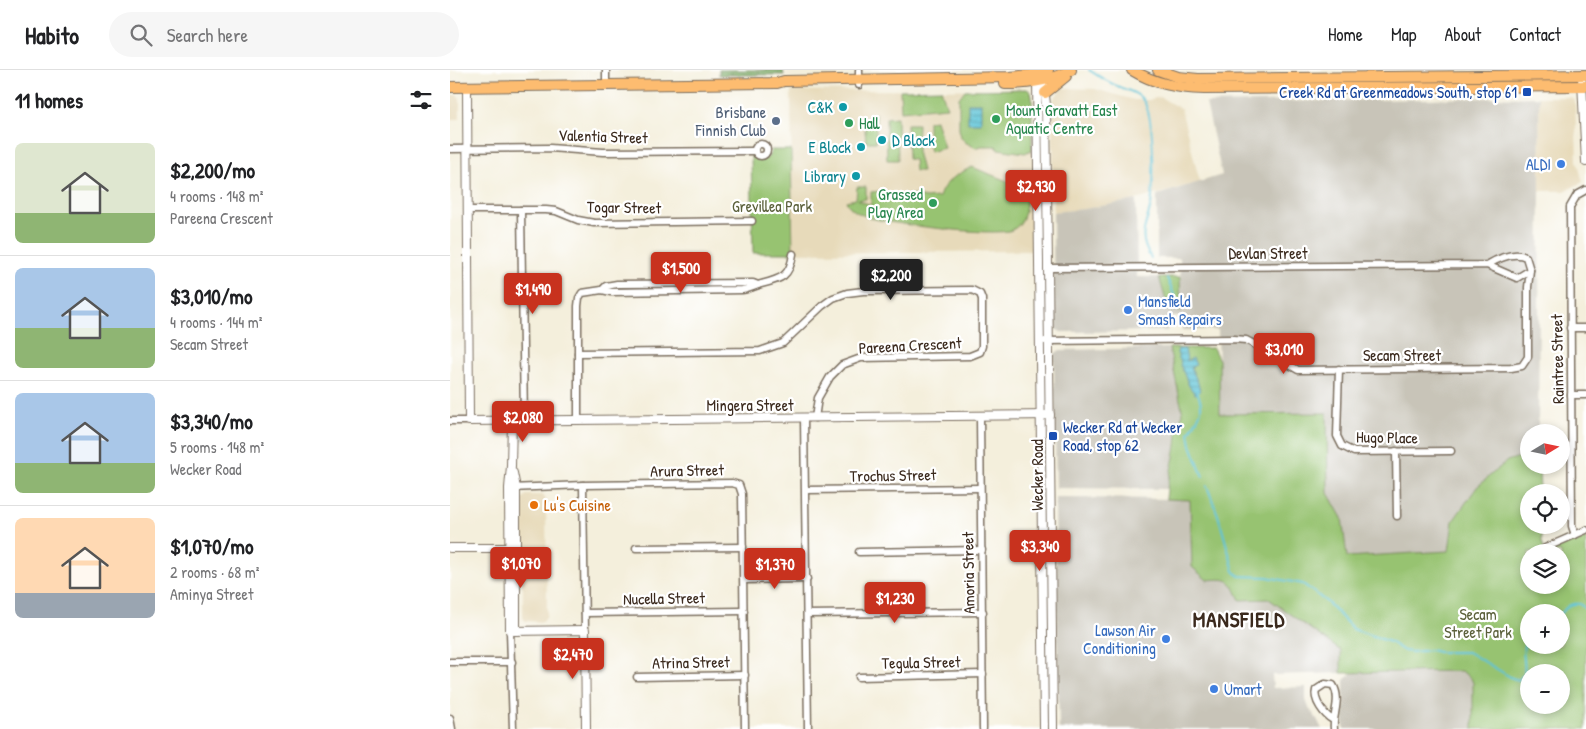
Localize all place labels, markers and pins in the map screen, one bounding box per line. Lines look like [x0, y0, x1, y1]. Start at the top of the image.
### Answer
place label: Creek Rd at Greenmeadows South, stop 61 [1279, 81, 1517, 103]
marker: Creek Rd at Greenmeadows South, stop 61 [1521, 86, 1533, 98]
place label: C&K [807, 96, 834, 118]
place label: Mount Gravatt East Aquatic Centre [1006, 99, 1118, 139]
place label: Brisbane Finnish Club [695, 101, 767, 141]
marker: C&K [837, 101, 849, 113]
place label: Hall [859, 112, 880, 134]
marker: Mount Gravatt East Aquatic Centre [990, 113, 1002, 125]
marker: Brisbane Finnish Club [770, 115, 782, 127]
marker: Hall [843, 117, 855, 129]
place label: D Block [892, 129, 935, 151]
marker: D Block [876, 134, 888, 146]
place label: E Block [809, 136, 851, 158]
marker: E Block [855, 141, 867, 153]
place label: ALDI [1526, 153, 1551, 175]
marker: ALDI [1555, 158, 1567, 170]
place label: Library [805, 165, 846, 187]
marker: Library [850, 170, 862, 182]
pin: $2,930 [995, 170, 1077, 212]
place label: Grassed Play Area [868, 183, 923, 223]
marker: Grassed Play Area [927, 197, 939, 209]
pin: $1,500 [640, 252, 722, 294]
pin: $2,200 [850, 258, 932, 301]
pin: $1,490 [492, 272, 574, 315]
place label: Mansfield Smash Repairs [1138, 290, 1222, 330]
marker: Mansfield Smash Repairs [1122, 304, 1134, 316]
pin: $3,010 [1243, 332, 1325, 375]
pin: $2,080 [482, 400, 564, 443]
place label: Wecker Rd at Wecker Road, stop 62 [1063, 416, 1183, 456]
marker: Wecker Rd at Wecker Road, stop 62 [1047, 430, 1059, 442]
place label: Lu's Cuisine [544, 494, 612, 516]
marker: Lu's Cuisine [528, 499, 540, 511]
pin: $3,340 [999, 530, 1081, 572]
pin: $1,070 [480, 546, 562, 589]
pin: $1,370 [734, 548, 816, 590]
pin: $1,230 [854, 582, 936, 624]
place label: Lawson Air Conditioning [1083, 619, 1156, 659]
marker: Lawson Air Conditioning [1160, 633, 1172, 645]
pin: $2,470 [532, 638, 614, 680]
place label: Umart [1224, 678, 1262, 700]
marker: Umart [1208, 683, 1220, 695]

